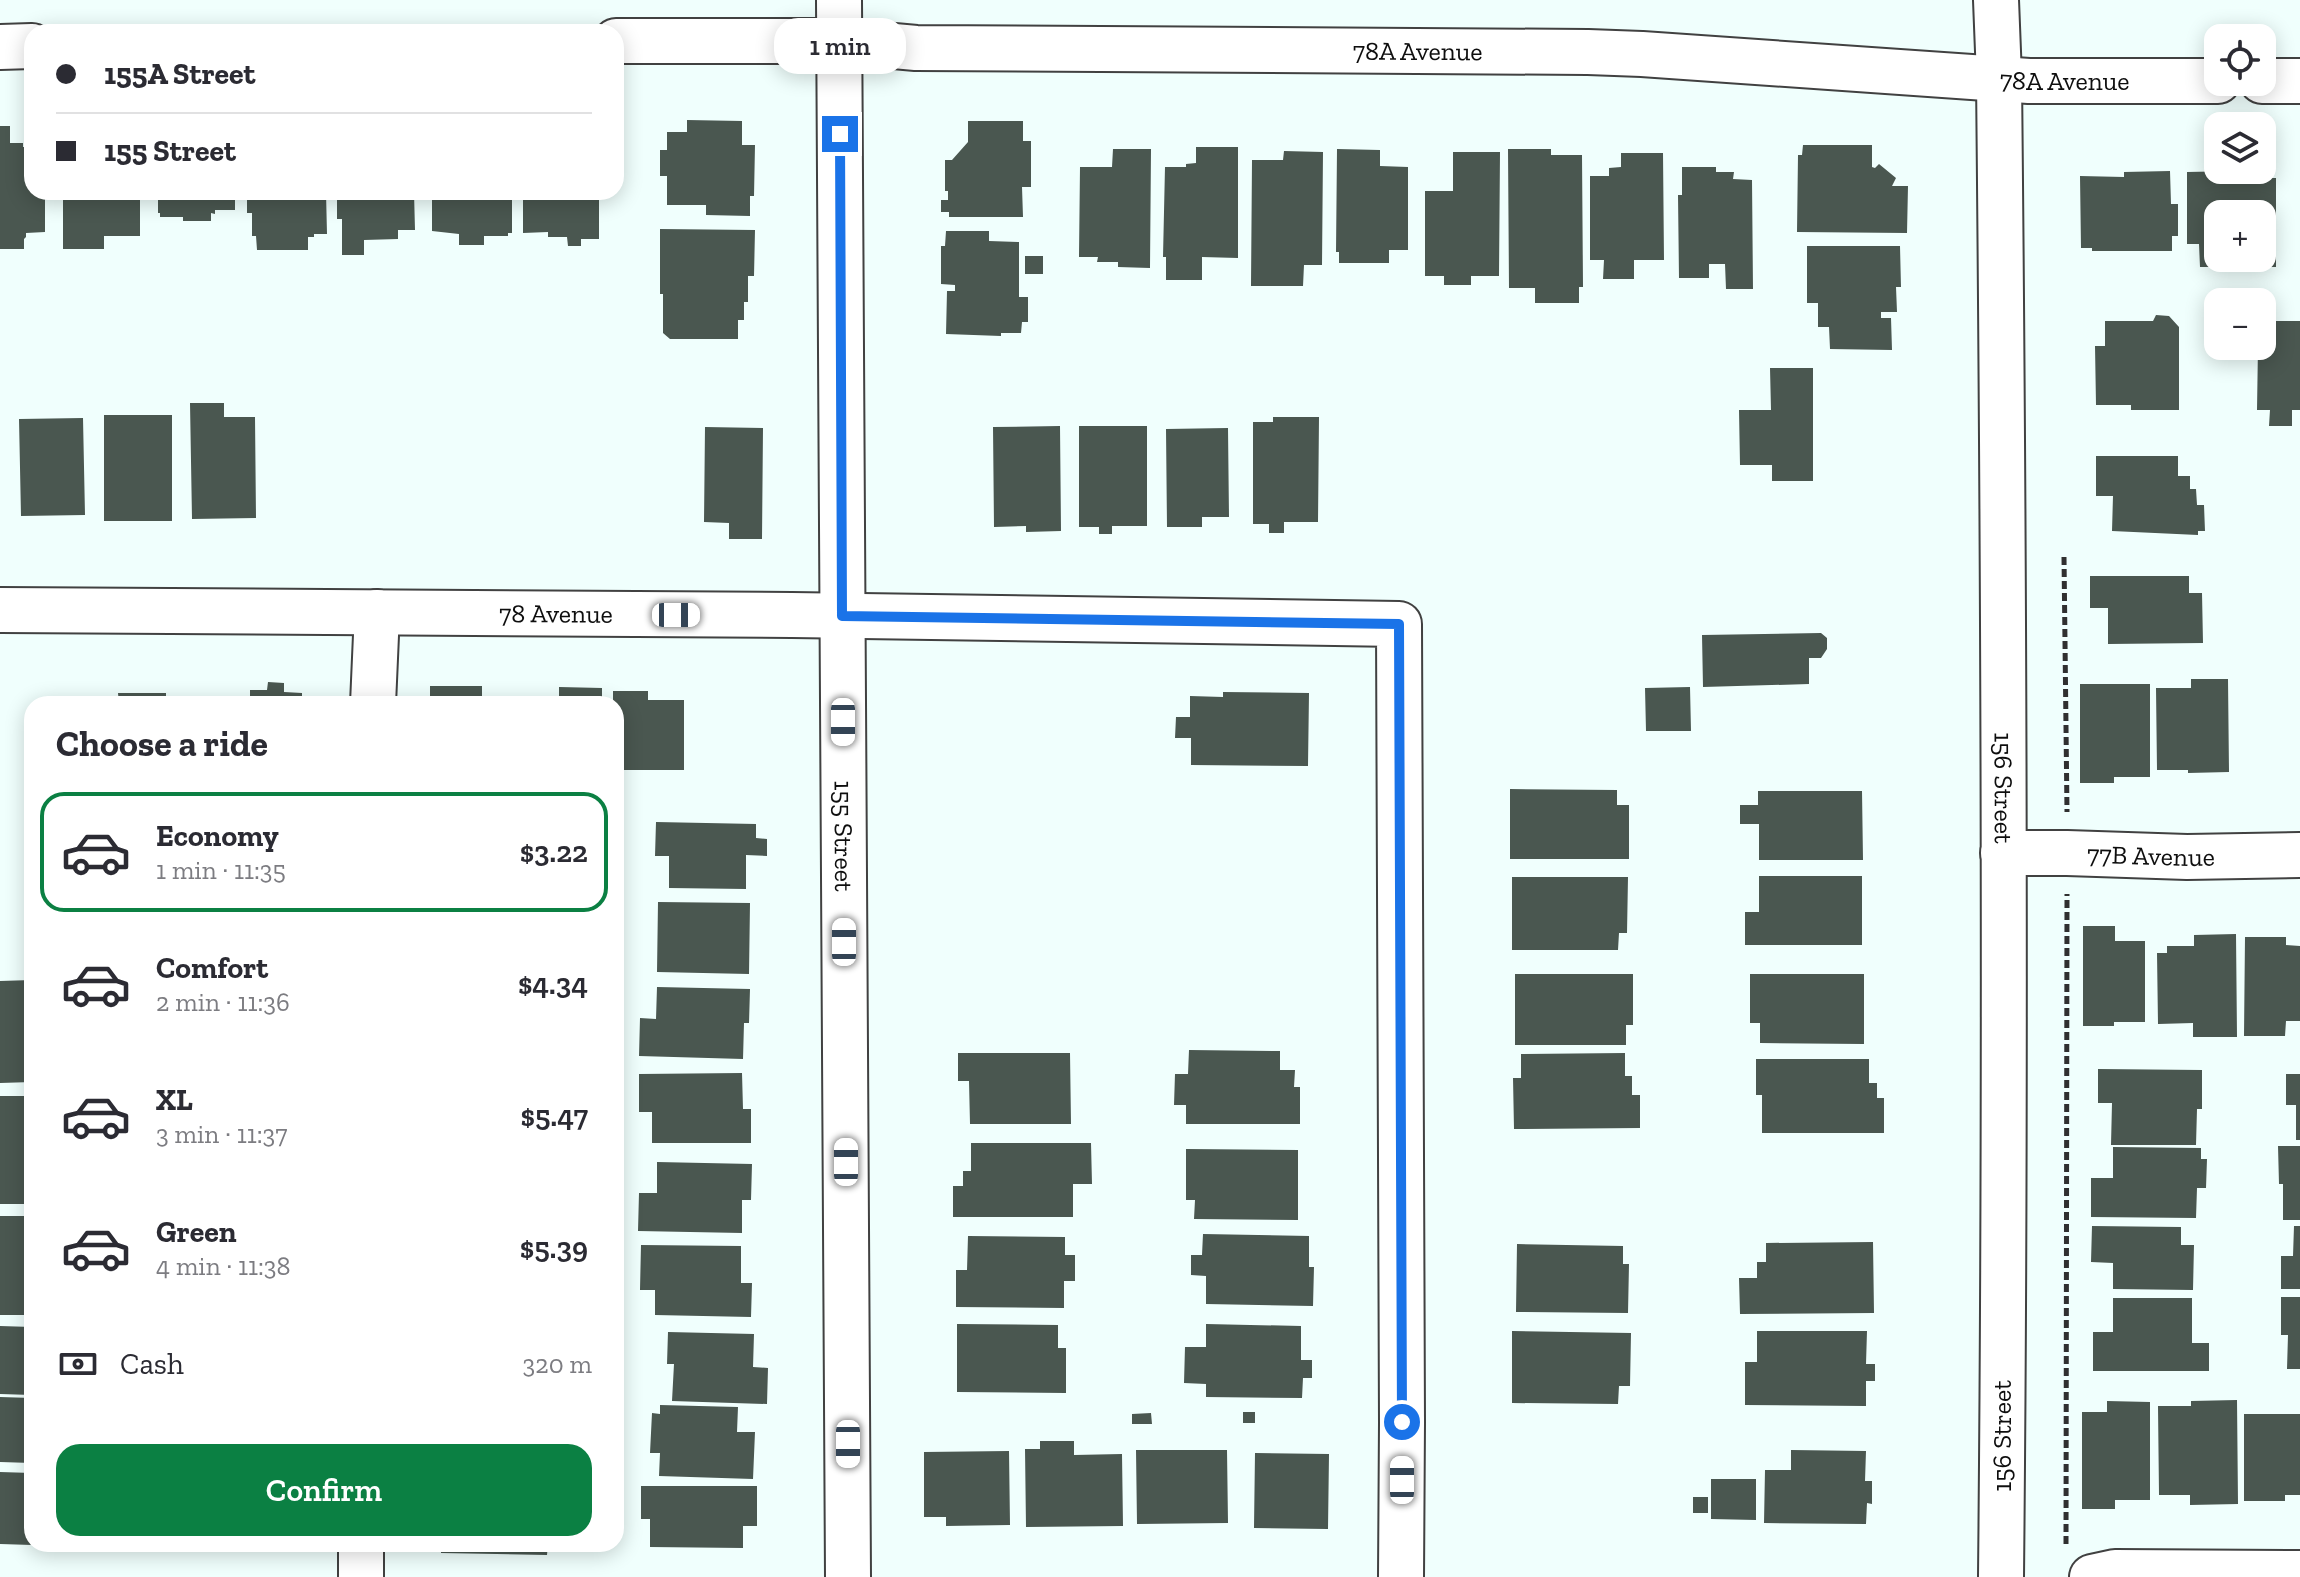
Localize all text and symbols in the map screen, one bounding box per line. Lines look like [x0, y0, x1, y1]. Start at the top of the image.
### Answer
callout: 1 min [774, 18, 906, 74]
map controls [2204, 24, 2276, 360]
button: locate [2204, 24, 2276, 96]
text: 1 min [809, 30, 871, 62]
street label: 78A Avenue [1353, 35, 1483, 67]
text: 155A Street [104, 56, 256, 92]
street label: 78A Avenue [1999, 63, 2130, 97]
button: layers [2204, 112, 2276, 184]
route end [822, 116, 858, 152]
text: 155 Street [104, 133, 236, 169]
button: + [2204, 200, 2276, 272]
button: − [2204, 288, 2276, 360]
street label: 78 Avenue [499, 597, 613, 630]
car [652, 603, 700, 627]
car [831, 698, 855, 746]
text: Choose a ride [56, 722, 268, 765]
street label: 156 Street [1988, 732, 2020, 844]
street label: 155 Street [827, 780, 860, 892]
icon: car [60, 816, 132, 888]
text: Economy [156, 818, 279, 854]
text: $3.22 [520, 834, 588, 870]
street label: 77B Avenue [2087, 838, 2215, 873]
text: 1 min · 11:35 [156, 854, 286, 886]
car [832, 918, 856, 966]
icon: car [60, 948, 132, 1020]
text: Comfort [156, 950, 268, 986]
text: $4.34 [518, 966, 588, 1002]
text: 2 min · 11:36 [156, 986, 290, 1018]
icon: car [60, 1080, 132, 1152]
text: XL [156, 1082, 193, 1118]
text: $5.47 [521, 1098, 588, 1134]
text: 3 min · 11:37 [156, 1118, 288, 1150]
car [834, 1138, 858, 1186]
icon: car [60, 1212, 132, 1284]
text: Green [156, 1214, 236, 1250]
text: $5.39 [520, 1230, 588, 1266]
text: 4 min · 11:38 [156, 1250, 291, 1282]
icon: cash [56, 1342, 100, 1386]
text: Cash [120, 1346, 184, 1382]
text: 320 m [523, 1348, 592, 1380]
street label: 156 Street [1986, 1380, 2018, 1492]
route start [1384, 1404, 1420, 1440]
car [836, 1420, 860, 1468]
button: Confirm [56, 1444, 592, 1536]
car [1390, 1456, 1414, 1504]

